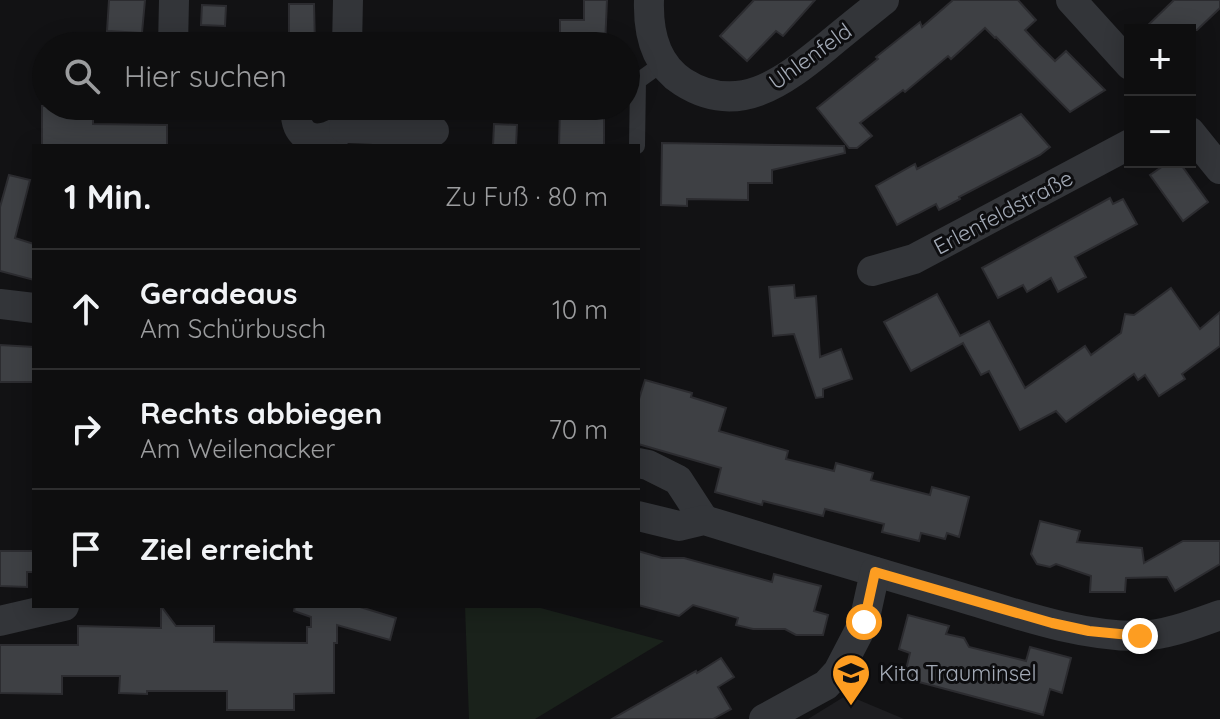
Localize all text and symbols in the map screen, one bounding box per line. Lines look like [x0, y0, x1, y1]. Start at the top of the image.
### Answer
street label: Uhlenfeld [763, 16, 857, 96]
map controls [1124, 24, 1196, 168]
button: + [1124, 24, 1196, 96]
search box [32, 32, 640, 120]
icon: search [60, 54, 104, 98]
text: Hier suchen [124, 57, 287, 95]
button: − [1124, 96, 1196, 168]
street label: Erlenfeldstraße [929, 164, 1077, 260]
text: 1 Min. [64, 175, 151, 218]
text: Zu Fuß · 80 m [445, 180, 608, 213]
text: Geradeaus [140, 274, 297, 312]
icon: ahead [64, 287, 108, 331]
text: 10 m [552, 293, 608, 326]
text: Am Schürbusch [140, 312, 326, 345]
text: Rechts abbiegen [140, 394, 382, 432]
icon: right [64, 407, 108, 451]
text: 70 m [548, 413, 608, 446]
text: Am Weilenacker [140, 432, 335, 465]
icon: arrive [64, 527, 108, 571]
text: Ziel erreicht [140, 530, 314, 568]
route start [846, 604, 882, 640]
route end [1122, 618, 1158, 654]
school or university icon: Kita Trauminsel [830, 652, 872, 707]
place label: Kita Trauminsel [879, 659, 1036, 687]

